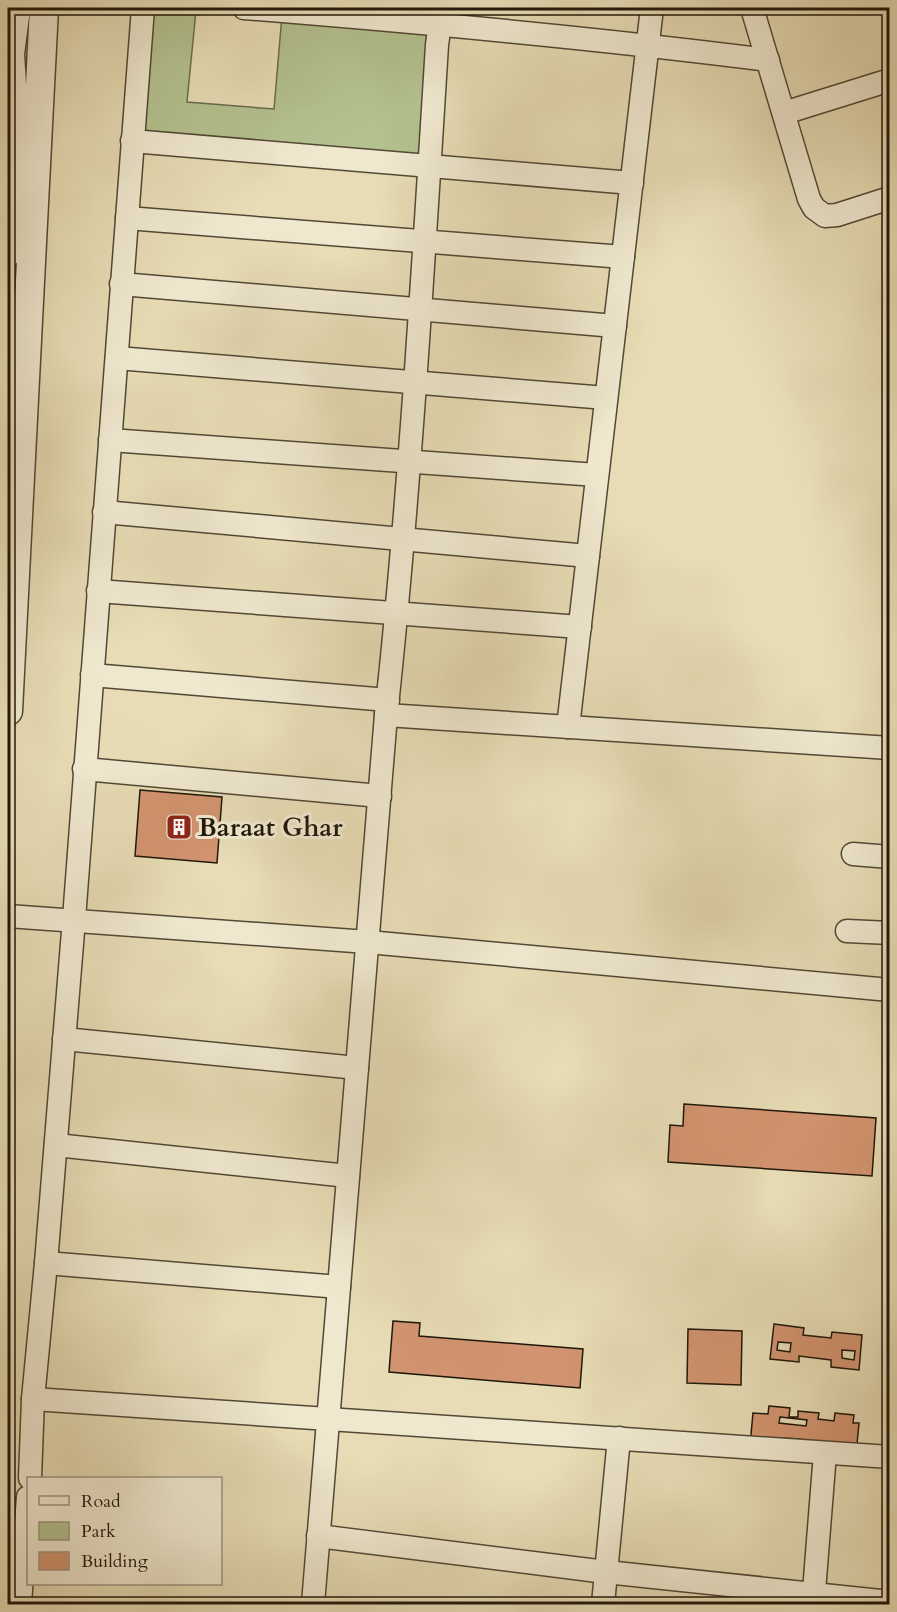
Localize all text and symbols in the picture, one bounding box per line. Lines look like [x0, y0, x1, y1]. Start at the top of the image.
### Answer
place label: Baraat Ghar [198, 810, 343, 845]
building icon: Baraat Ghar [164, 812, 194, 842]
legend [27, 1477, 222, 1585]
text: Road [81, 1489, 121, 1514]
text: Park [81, 1519, 116, 1544]
text: Building [81, 1549, 149, 1574]

